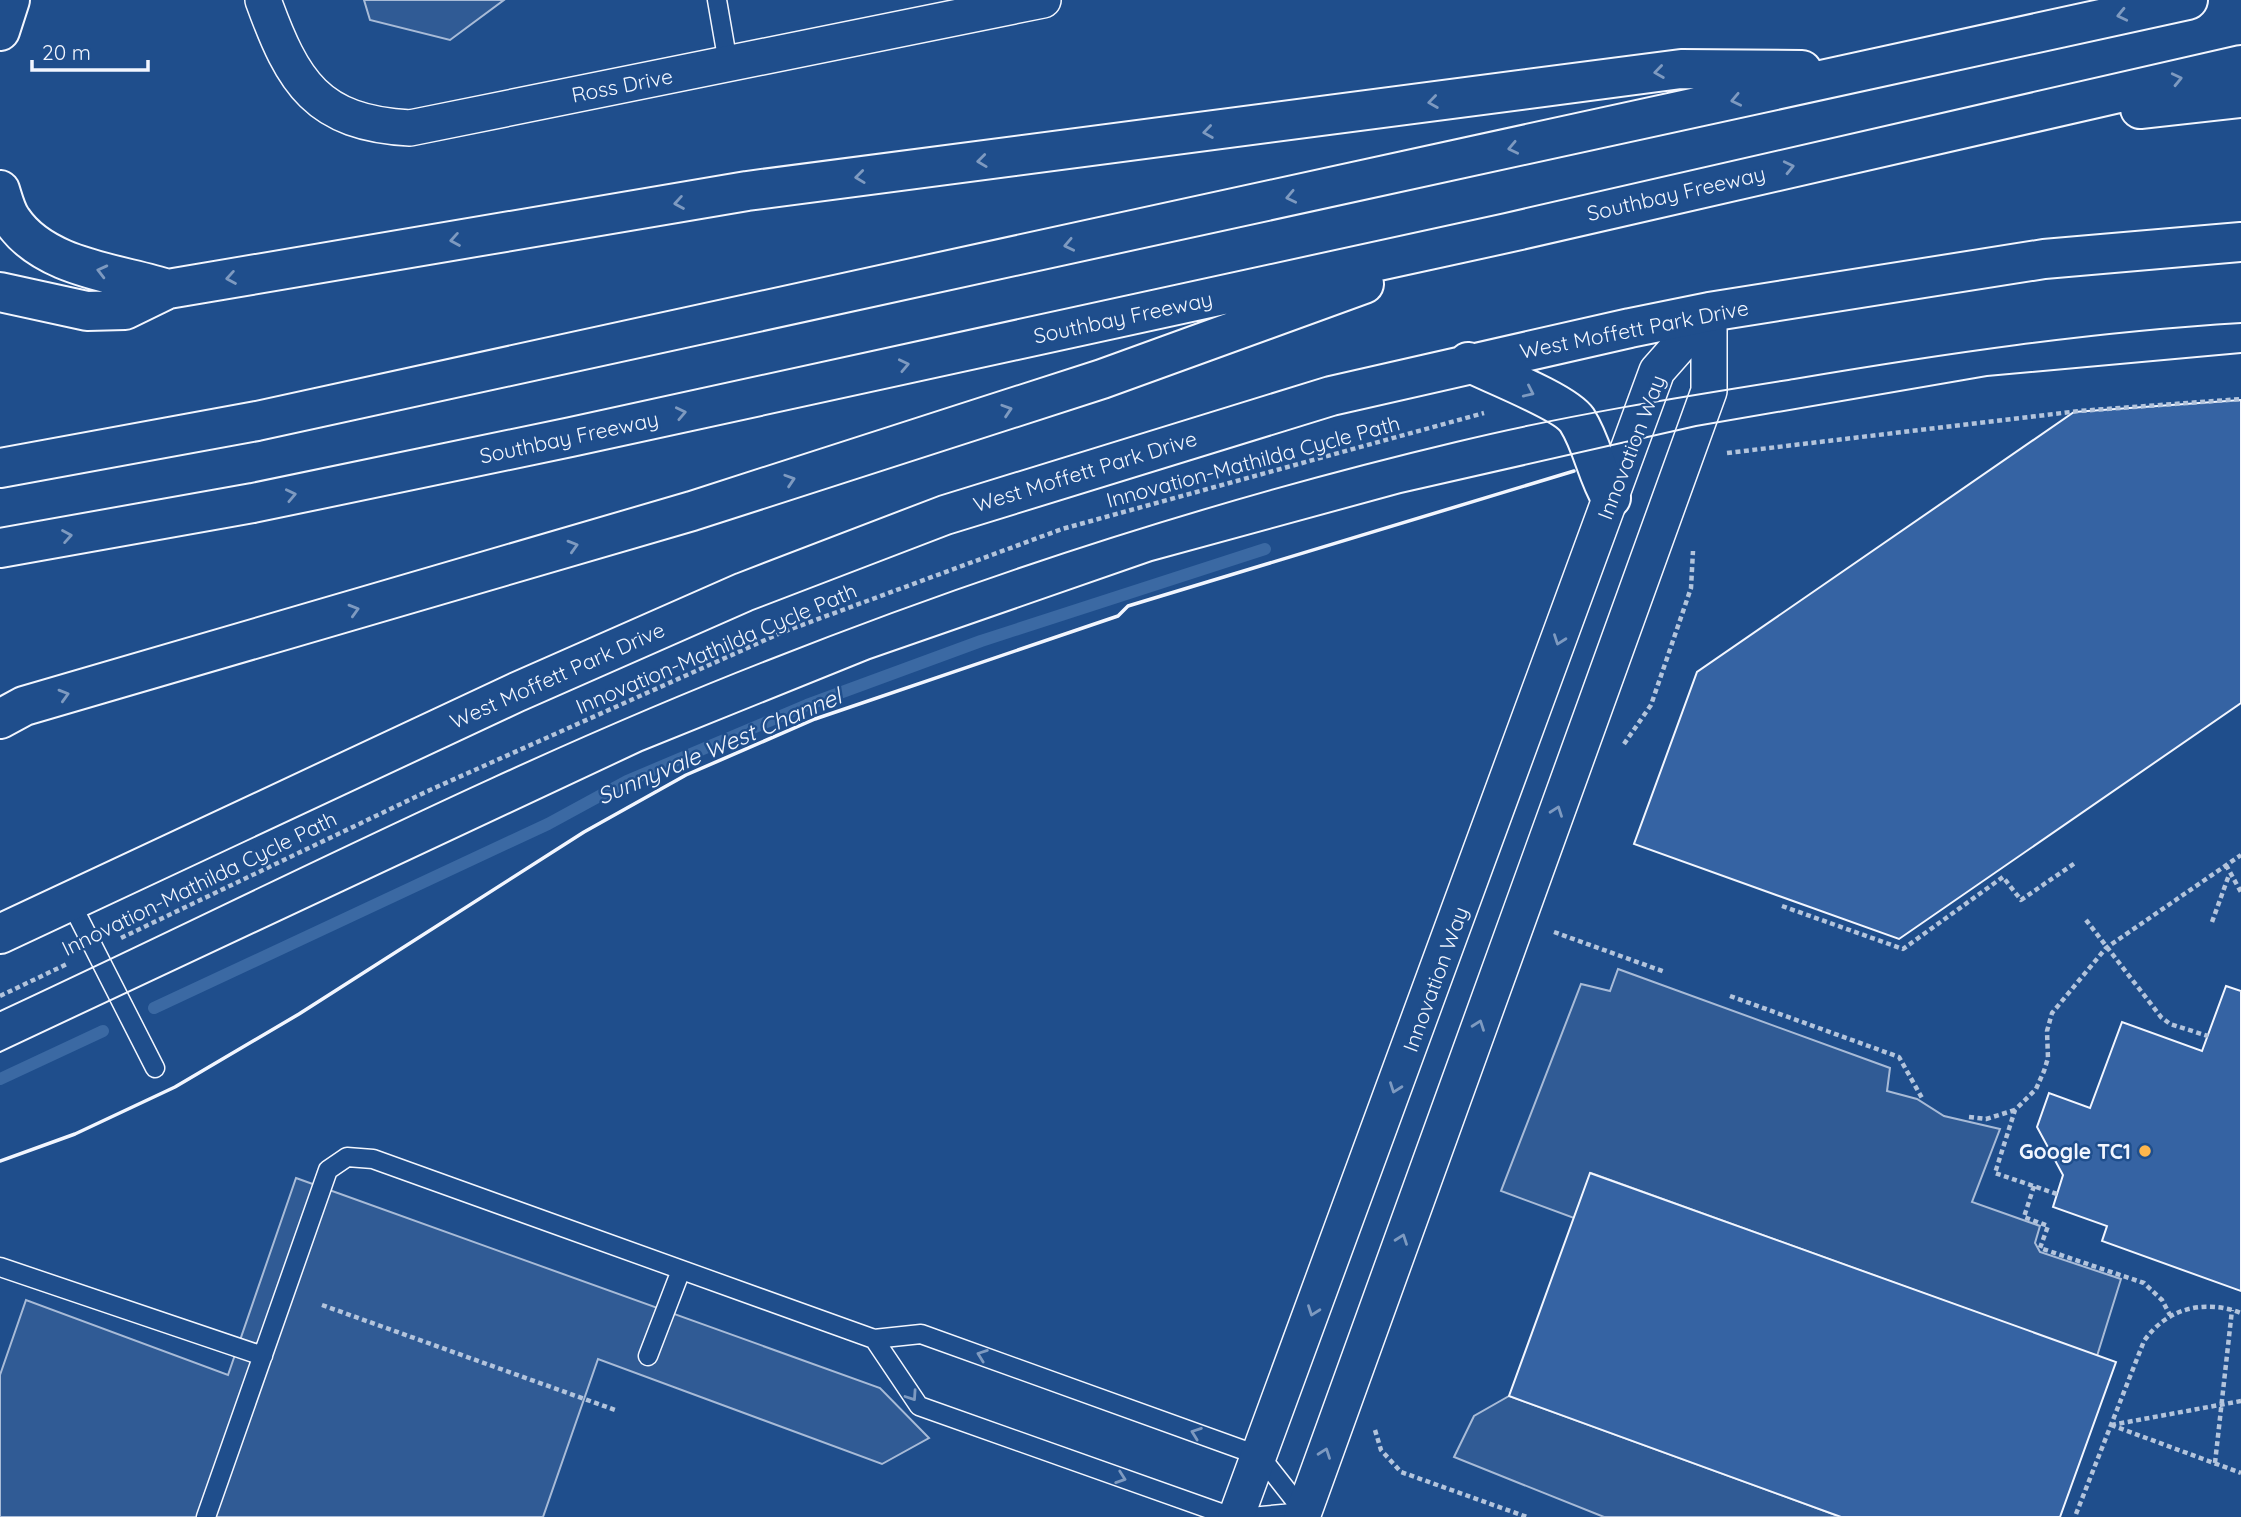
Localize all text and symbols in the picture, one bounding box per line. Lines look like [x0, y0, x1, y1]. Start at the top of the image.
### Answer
one-way arrow [2116, 6, 2128, 21]
scale bar [32, 28, 147, 72]
text: 20 m [42, 39, 91, 65]
street label: Ross Drive [569, 62, 675, 108]
one-way arrow [1653, 64, 1665, 79]
one-way arrow [2171, 73, 2183, 87]
one-way arrow [1730, 92, 1742, 106]
one-way arrow [1428, 94, 1439, 109]
one-way arrow [1202, 124, 1214, 139]
one-way arrow [1507, 140, 1519, 155]
one-way arrow [977, 154, 988, 169]
street label: Southbay Freeway [1584, 160, 1768, 226]
one-way arrow [1783, 161, 1795, 176]
one-way arrow [854, 169, 866, 184]
one-way arrow [1285, 188, 1297, 203]
one-way arrow [673, 195, 685, 210]
one-way arrow [449, 232, 461, 247]
one-way arrow [1063, 237, 1075, 251]
one-way arrow [96, 265, 108, 279]
one-way arrow [225, 270, 236, 285]
street label: Southbay Freeway [1031, 285, 1215, 349]
street label: West Moffett Park Drive [1518, 294, 1750, 364]
one-way arrow [898, 358, 910, 373]
street label: Innovation Way [1591, 371, 1671, 523]
one-way arrow [1522, 384, 1534, 398]
one-way arrow [1000, 404, 1012, 418]
street label: Southbay Freeway [477, 405, 661, 469]
one-way arrow [675, 407, 687, 422]
street label: Innovation-Mathilda Cycle Path [1103, 409, 1403, 513]
street label: West Moffett Park Drive [970, 425, 1200, 517]
one-way arrow [784, 473, 796, 488]
one-way arrow [285, 489, 297, 504]
one-way arrow [61, 529, 73, 544]
one-way arrow [566, 540, 578, 554]
street label: Innovation-Mathilda Cycle Path [572, 577, 860, 719]
one-way arrow [348, 603, 360, 618]
street label: West Moffett Park Drive [446, 616, 668, 734]
one-way arrow [1553, 634, 1567, 646]
water label: Sunnyvale West Channel [592, 680, 848, 811]
one-way arrow [57, 688, 69, 703]
street label: Innovation-Mathilda Cycle Path [57, 805, 341, 961]
one-way arrow [1549, 806, 1563, 818]
street label: Innovation Way [1397, 903, 1473, 1055]
one-way arrow [1471, 1019, 1485, 1031]
one-way arrow [1389, 1081, 1403, 1093]
place label: Google TC1 [2019, 1138, 2131, 1164]
marker: Google TC1 [2137, 1143, 2153, 1159]
one-way arrow [1394, 1233, 1408, 1245]
one-way arrow [1307, 1305, 1321, 1317]
one-way arrow [976, 1350, 988, 1364]
one-way arrow [904, 1388, 916, 1401]
one-way arrow [1190, 1427, 1202, 1441]
one-way arrow [1317, 1447, 1331, 1459]
one-way arrow [1115, 1470, 1127, 1484]

